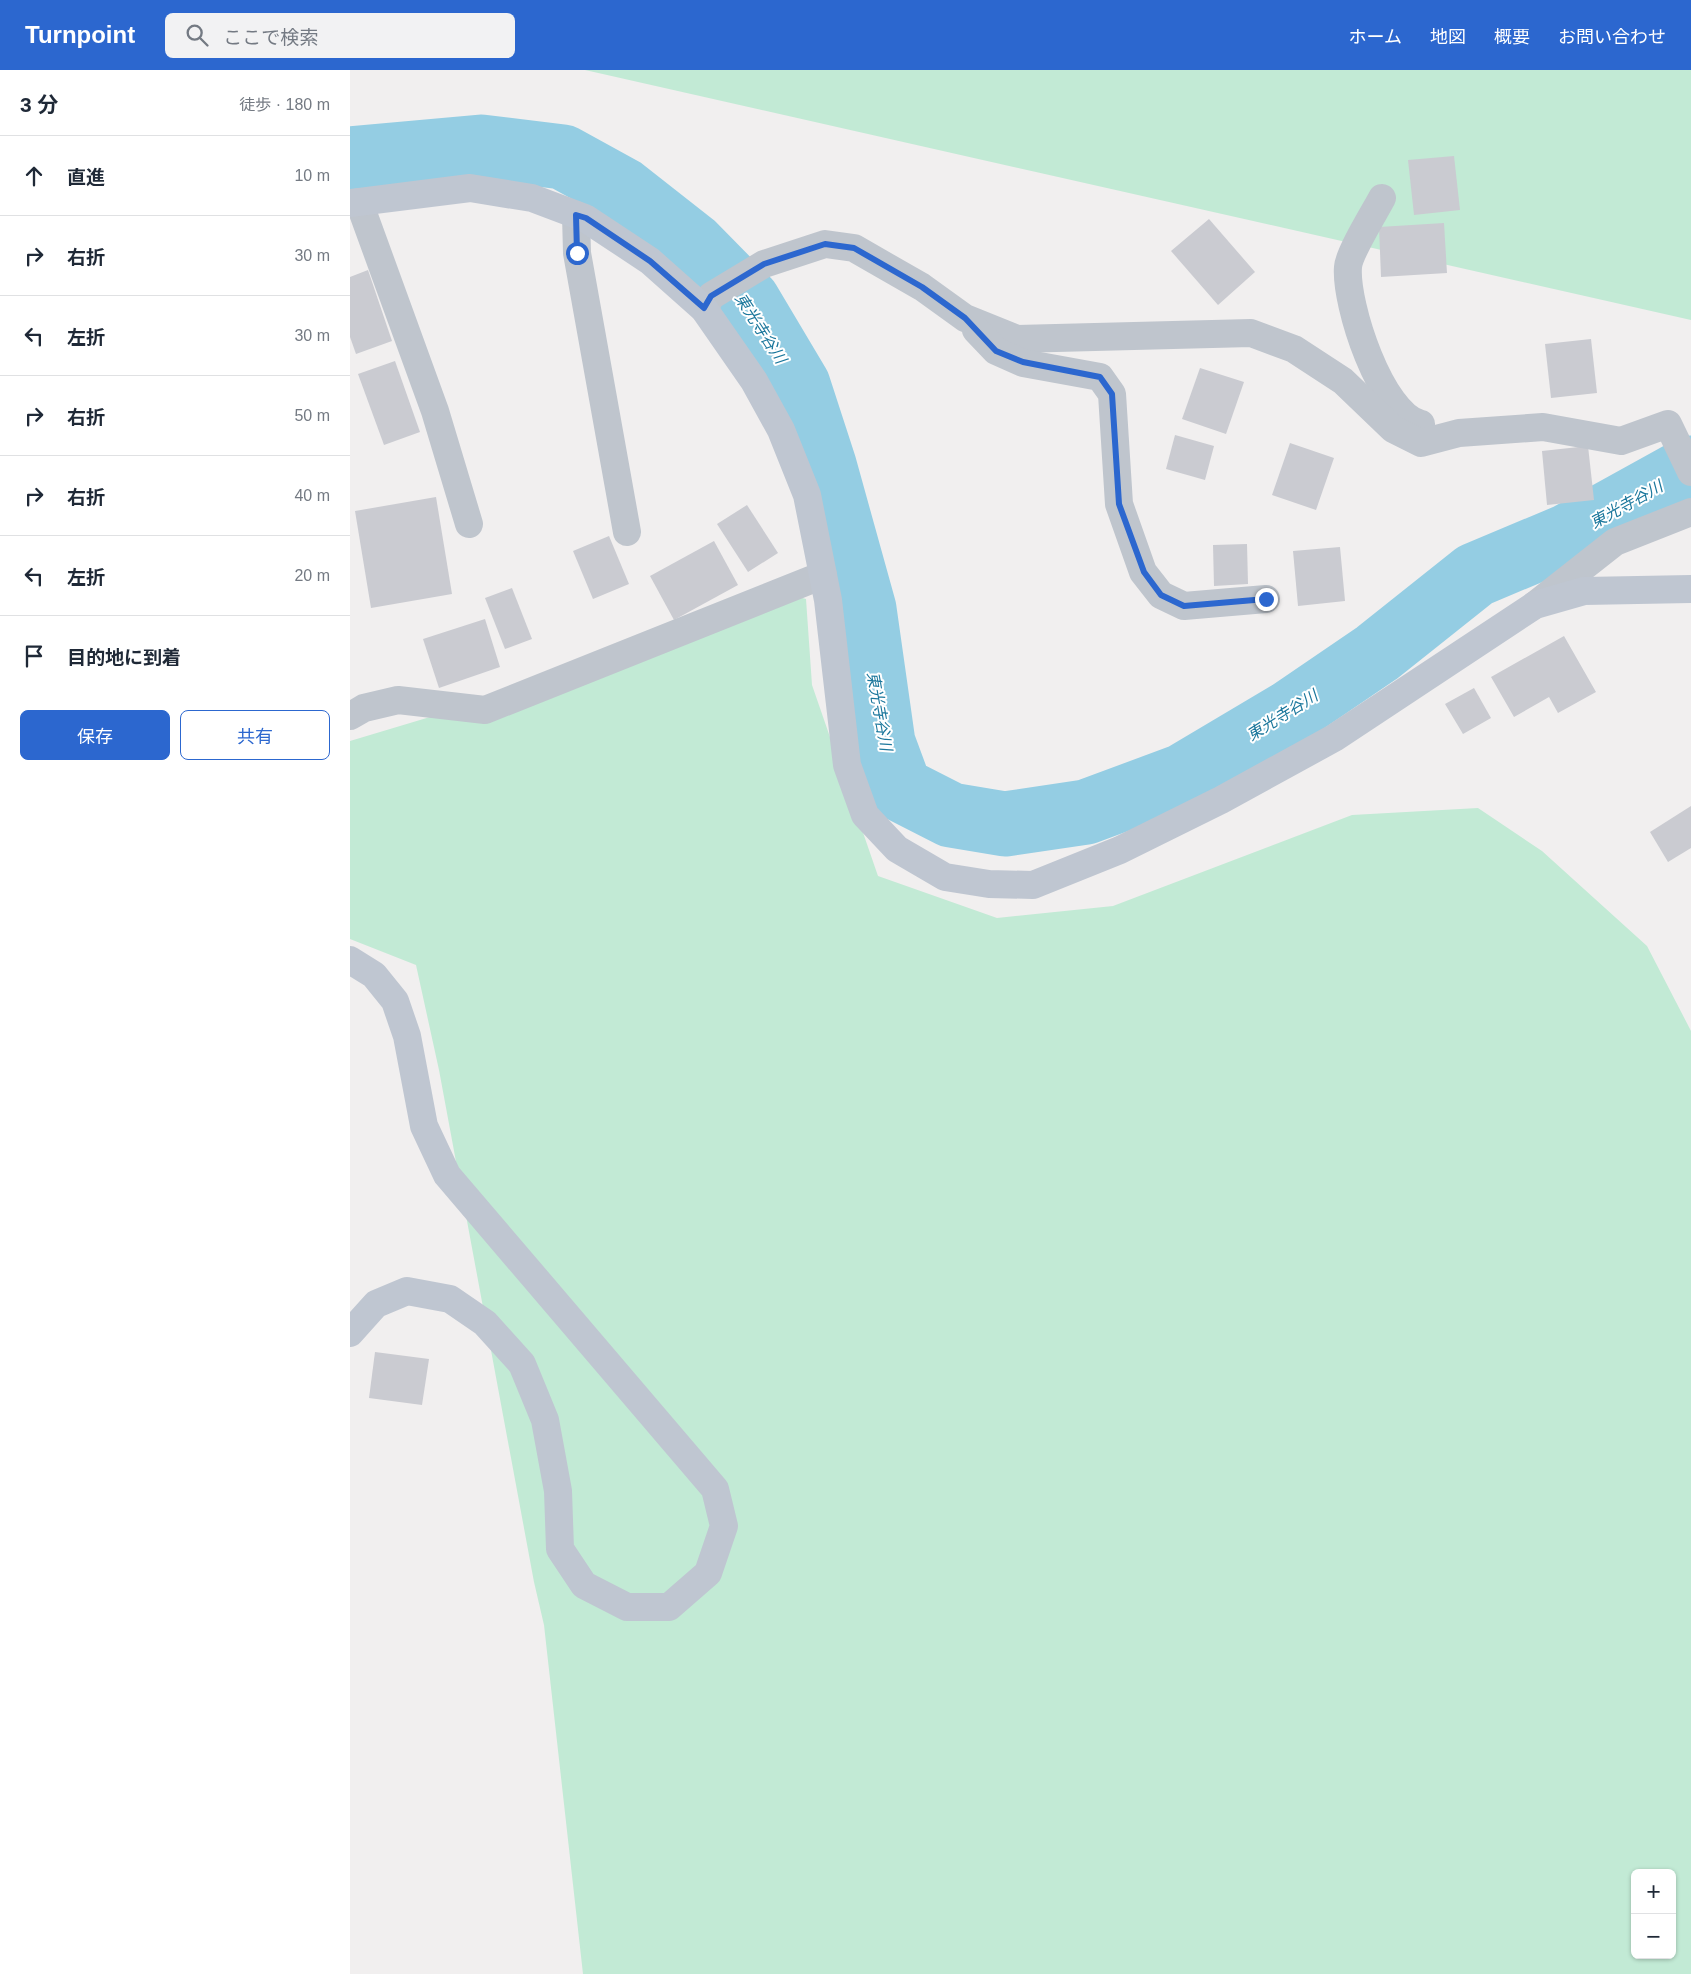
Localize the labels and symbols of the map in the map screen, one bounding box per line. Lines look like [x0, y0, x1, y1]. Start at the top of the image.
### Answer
route start [566, 242, 589, 265]
water label: 東光寺谷川 [732, 290, 791, 368]
water label: 東光寺谷川 [1587, 477, 1667, 531]
route end [1255, 588, 1278, 611]
water label: 東光寺谷川 [864, 670, 895, 754]
water label: 東光寺谷川 [1244, 686, 1322, 744]

